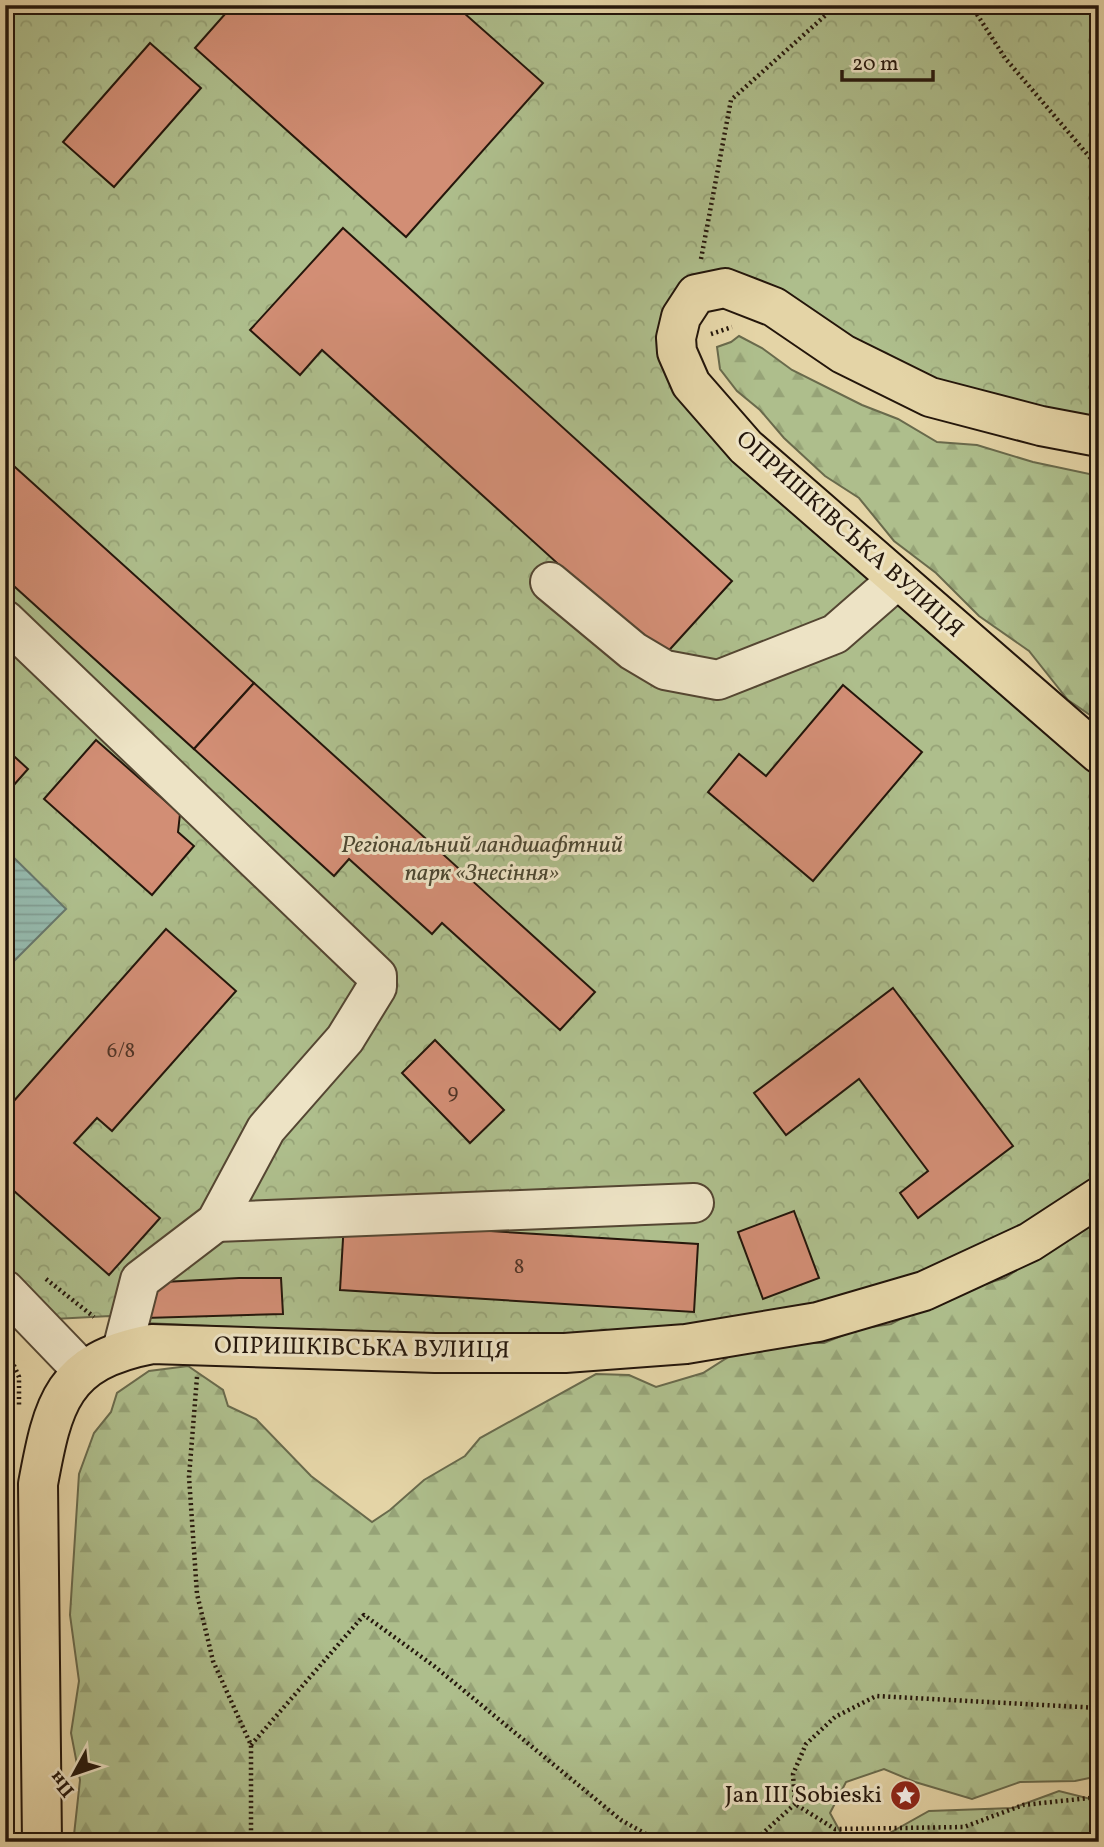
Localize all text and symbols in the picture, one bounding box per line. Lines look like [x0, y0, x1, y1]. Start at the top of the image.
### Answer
scale bar [842, 38, 932, 82]
text: 20 m [852, 50, 898, 79]
street label: ОПРИШКІВСЬКА ВУЛИЦЯ [728, 423, 970, 647]
park label: Регіональний ландшафтний парк «Знесіння» [341, 829, 623, 891]
house number: 6/8 [107, 1037, 135, 1066]
house number: 9 [448, 1078, 459, 1107]
house number: 8 [514, 1253, 524, 1282]
street label: ОПРИШКІВСЬКА ВУЛИЦЯ [214, 1329, 510, 1369]
north arrow [38, 1738, 108, 1808]
text: Пн [44, 1765, 81, 1802]
place label: Jan III Sobieski [725, 1779, 882, 1813]
place icon: Jan III Sobieski [888, 1779, 922, 1813]

